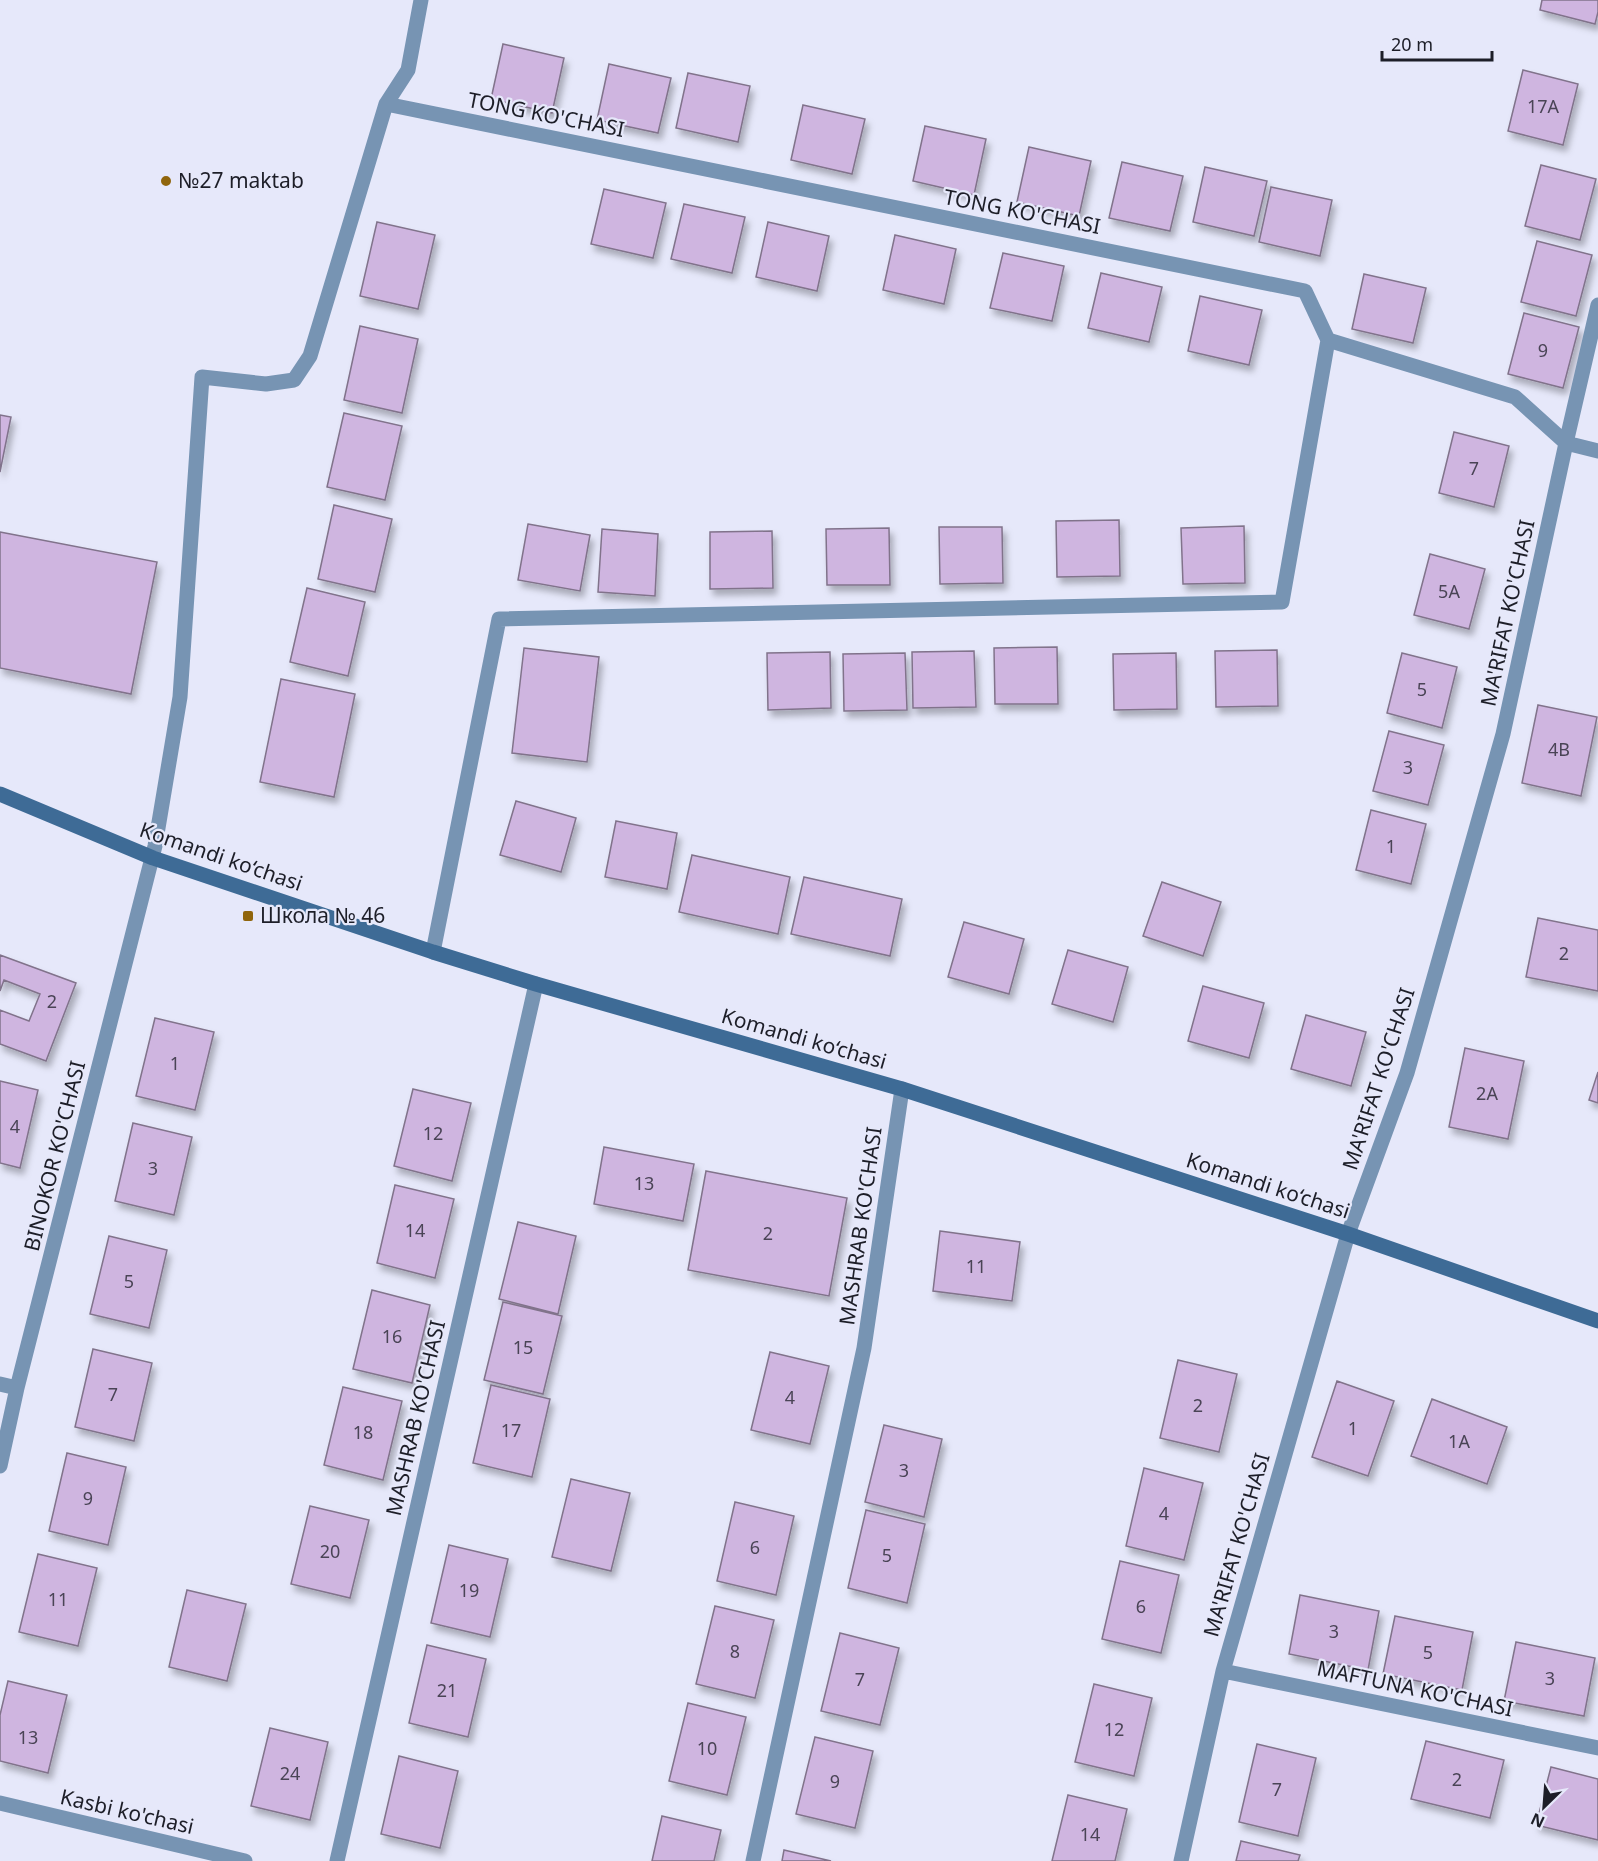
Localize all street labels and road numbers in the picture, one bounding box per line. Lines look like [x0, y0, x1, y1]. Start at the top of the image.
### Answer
street label: TONG KO'CHASI [465, 85, 627, 143]
street label: TONG KO'CHASI [941, 182, 1103, 240]
street label: MA'RIFAT KO'CHASI [1474, 517, 1540, 709]
street label: Komandi ko‘chasi [136, 815, 307, 897]
street label: MA'RIFAT KO'CHASI [1335, 984, 1421, 1173]
street label: Komandi ko‘chasi [718, 1001, 890, 1075]
street label: BINOKOR KO'CHASI [17, 1058, 91, 1254]
street label: MASHRAB KO'CHASI [832, 1125, 888, 1327]
street label: Komandi ko‘chasi [1183, 1145, 1354, 1225]
street label: MASHRAB KO'CHASI [379, 1317, 451, 1518]
street label: MA'RIFAT KO'CHASI [1196, 1450, 1276, 1640]
street label: MAFTUNA KO'CHASI [1315, 1654, 1516, 1722]
street label: Kasbi ko'chasi [58, 1782, 197, 1840]

